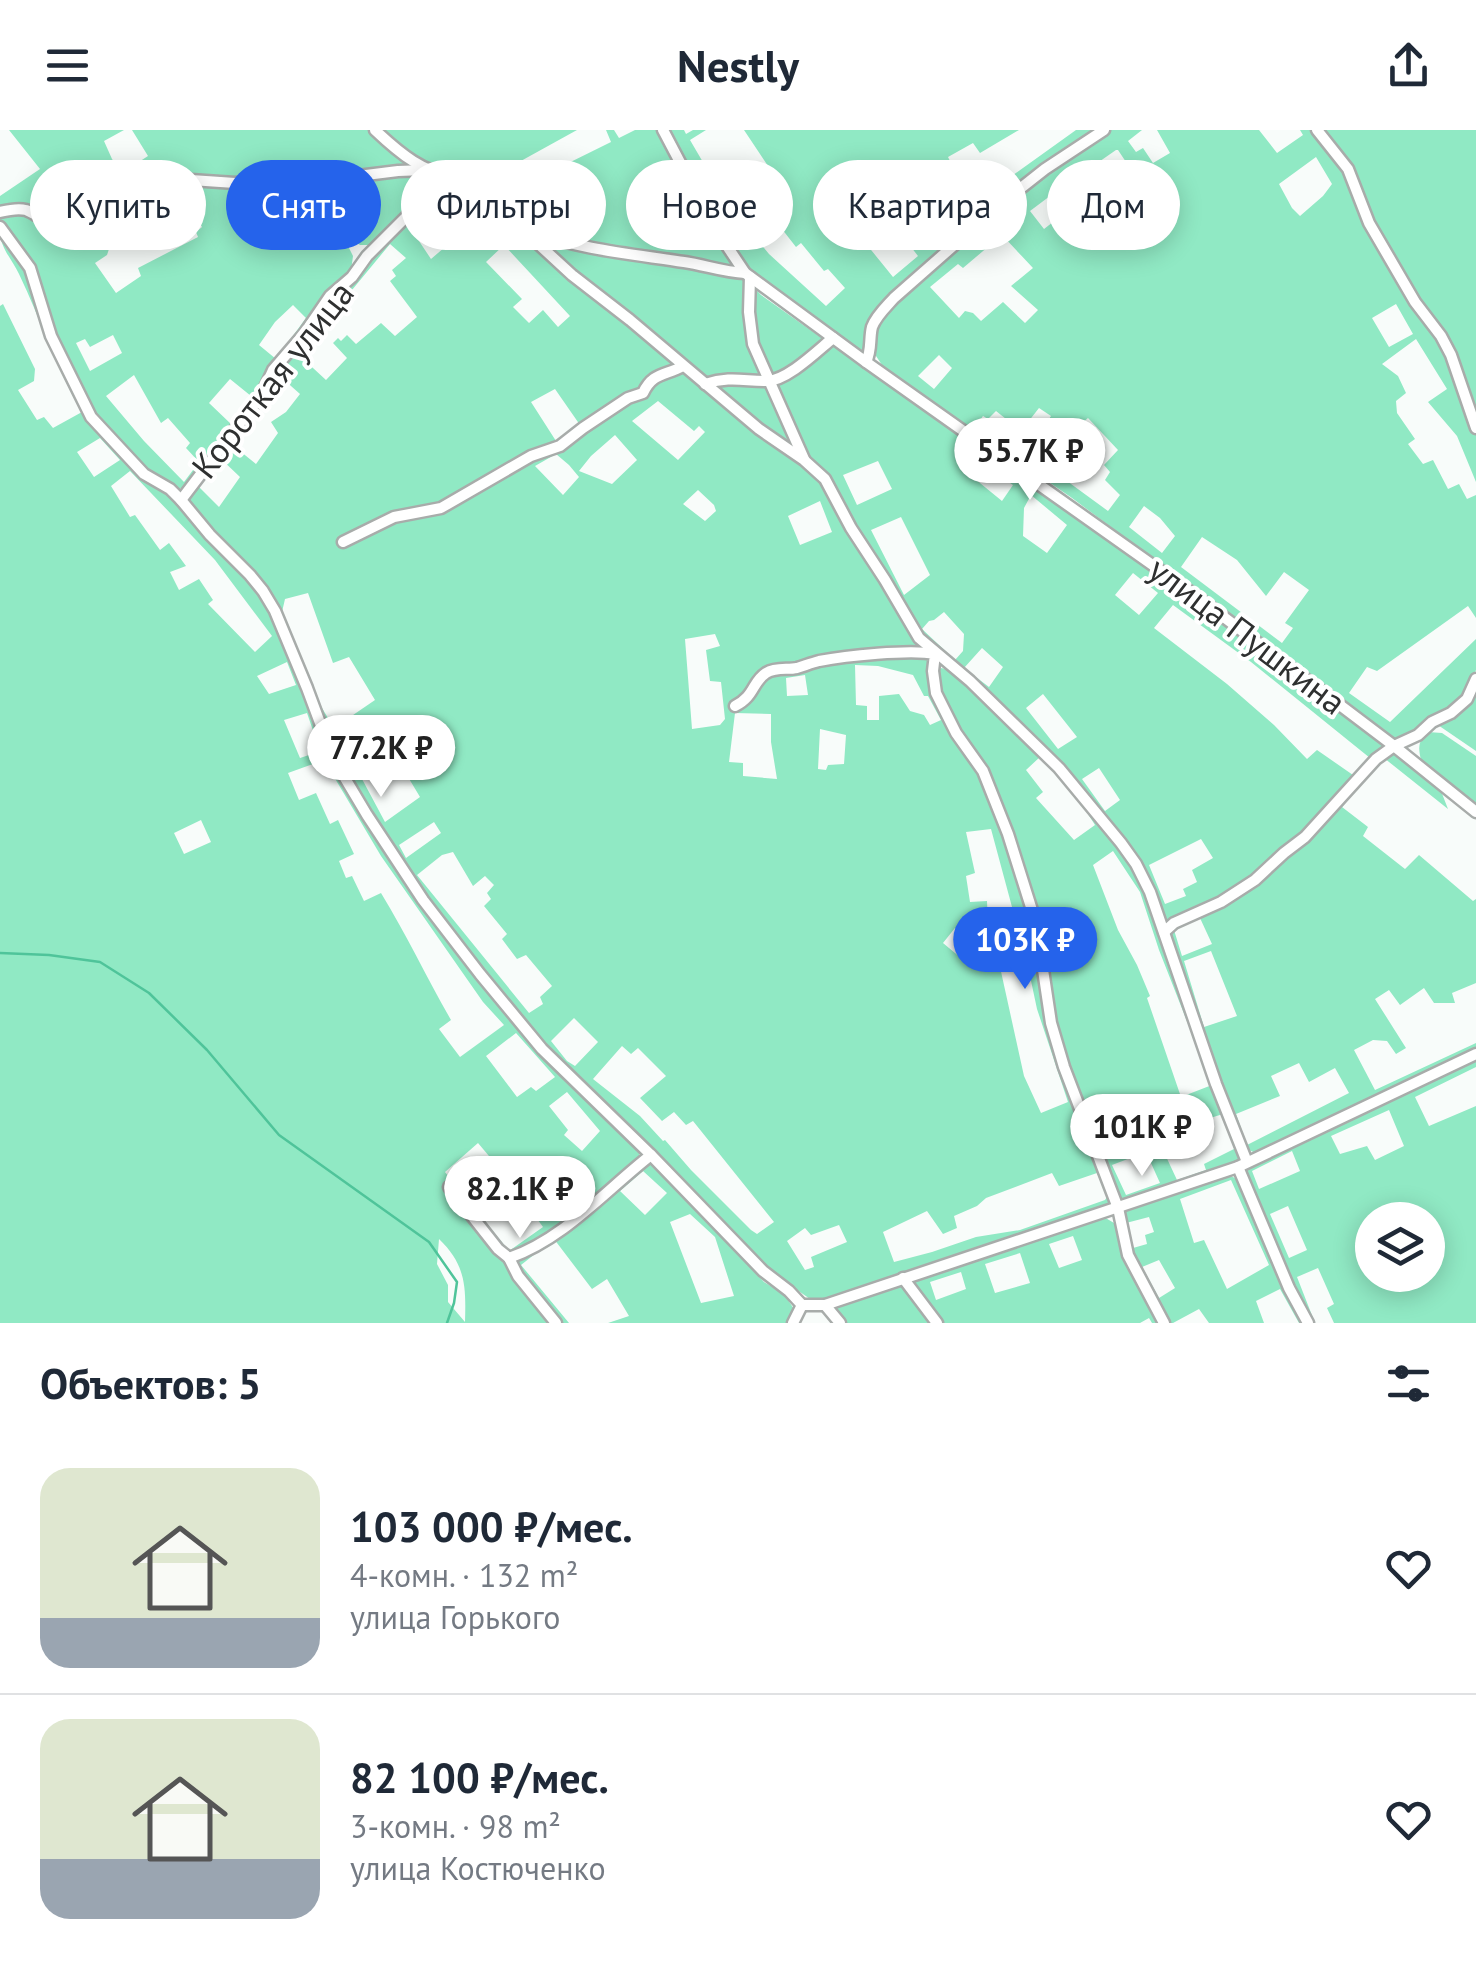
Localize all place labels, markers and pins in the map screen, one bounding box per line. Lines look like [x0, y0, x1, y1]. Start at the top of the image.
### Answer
pin: 55.7K ₽ [938, 418, 1122, 503]
pin: 77.2K ₽ [289, 715, 473, 800]
pin: 103K ₽ [944, 907, 1106, 992]
pin: 101K ₽ [1061, 1094, 1223, 1179]
pin: 82.1K ₽ [428, 1156, 612, 1241]

